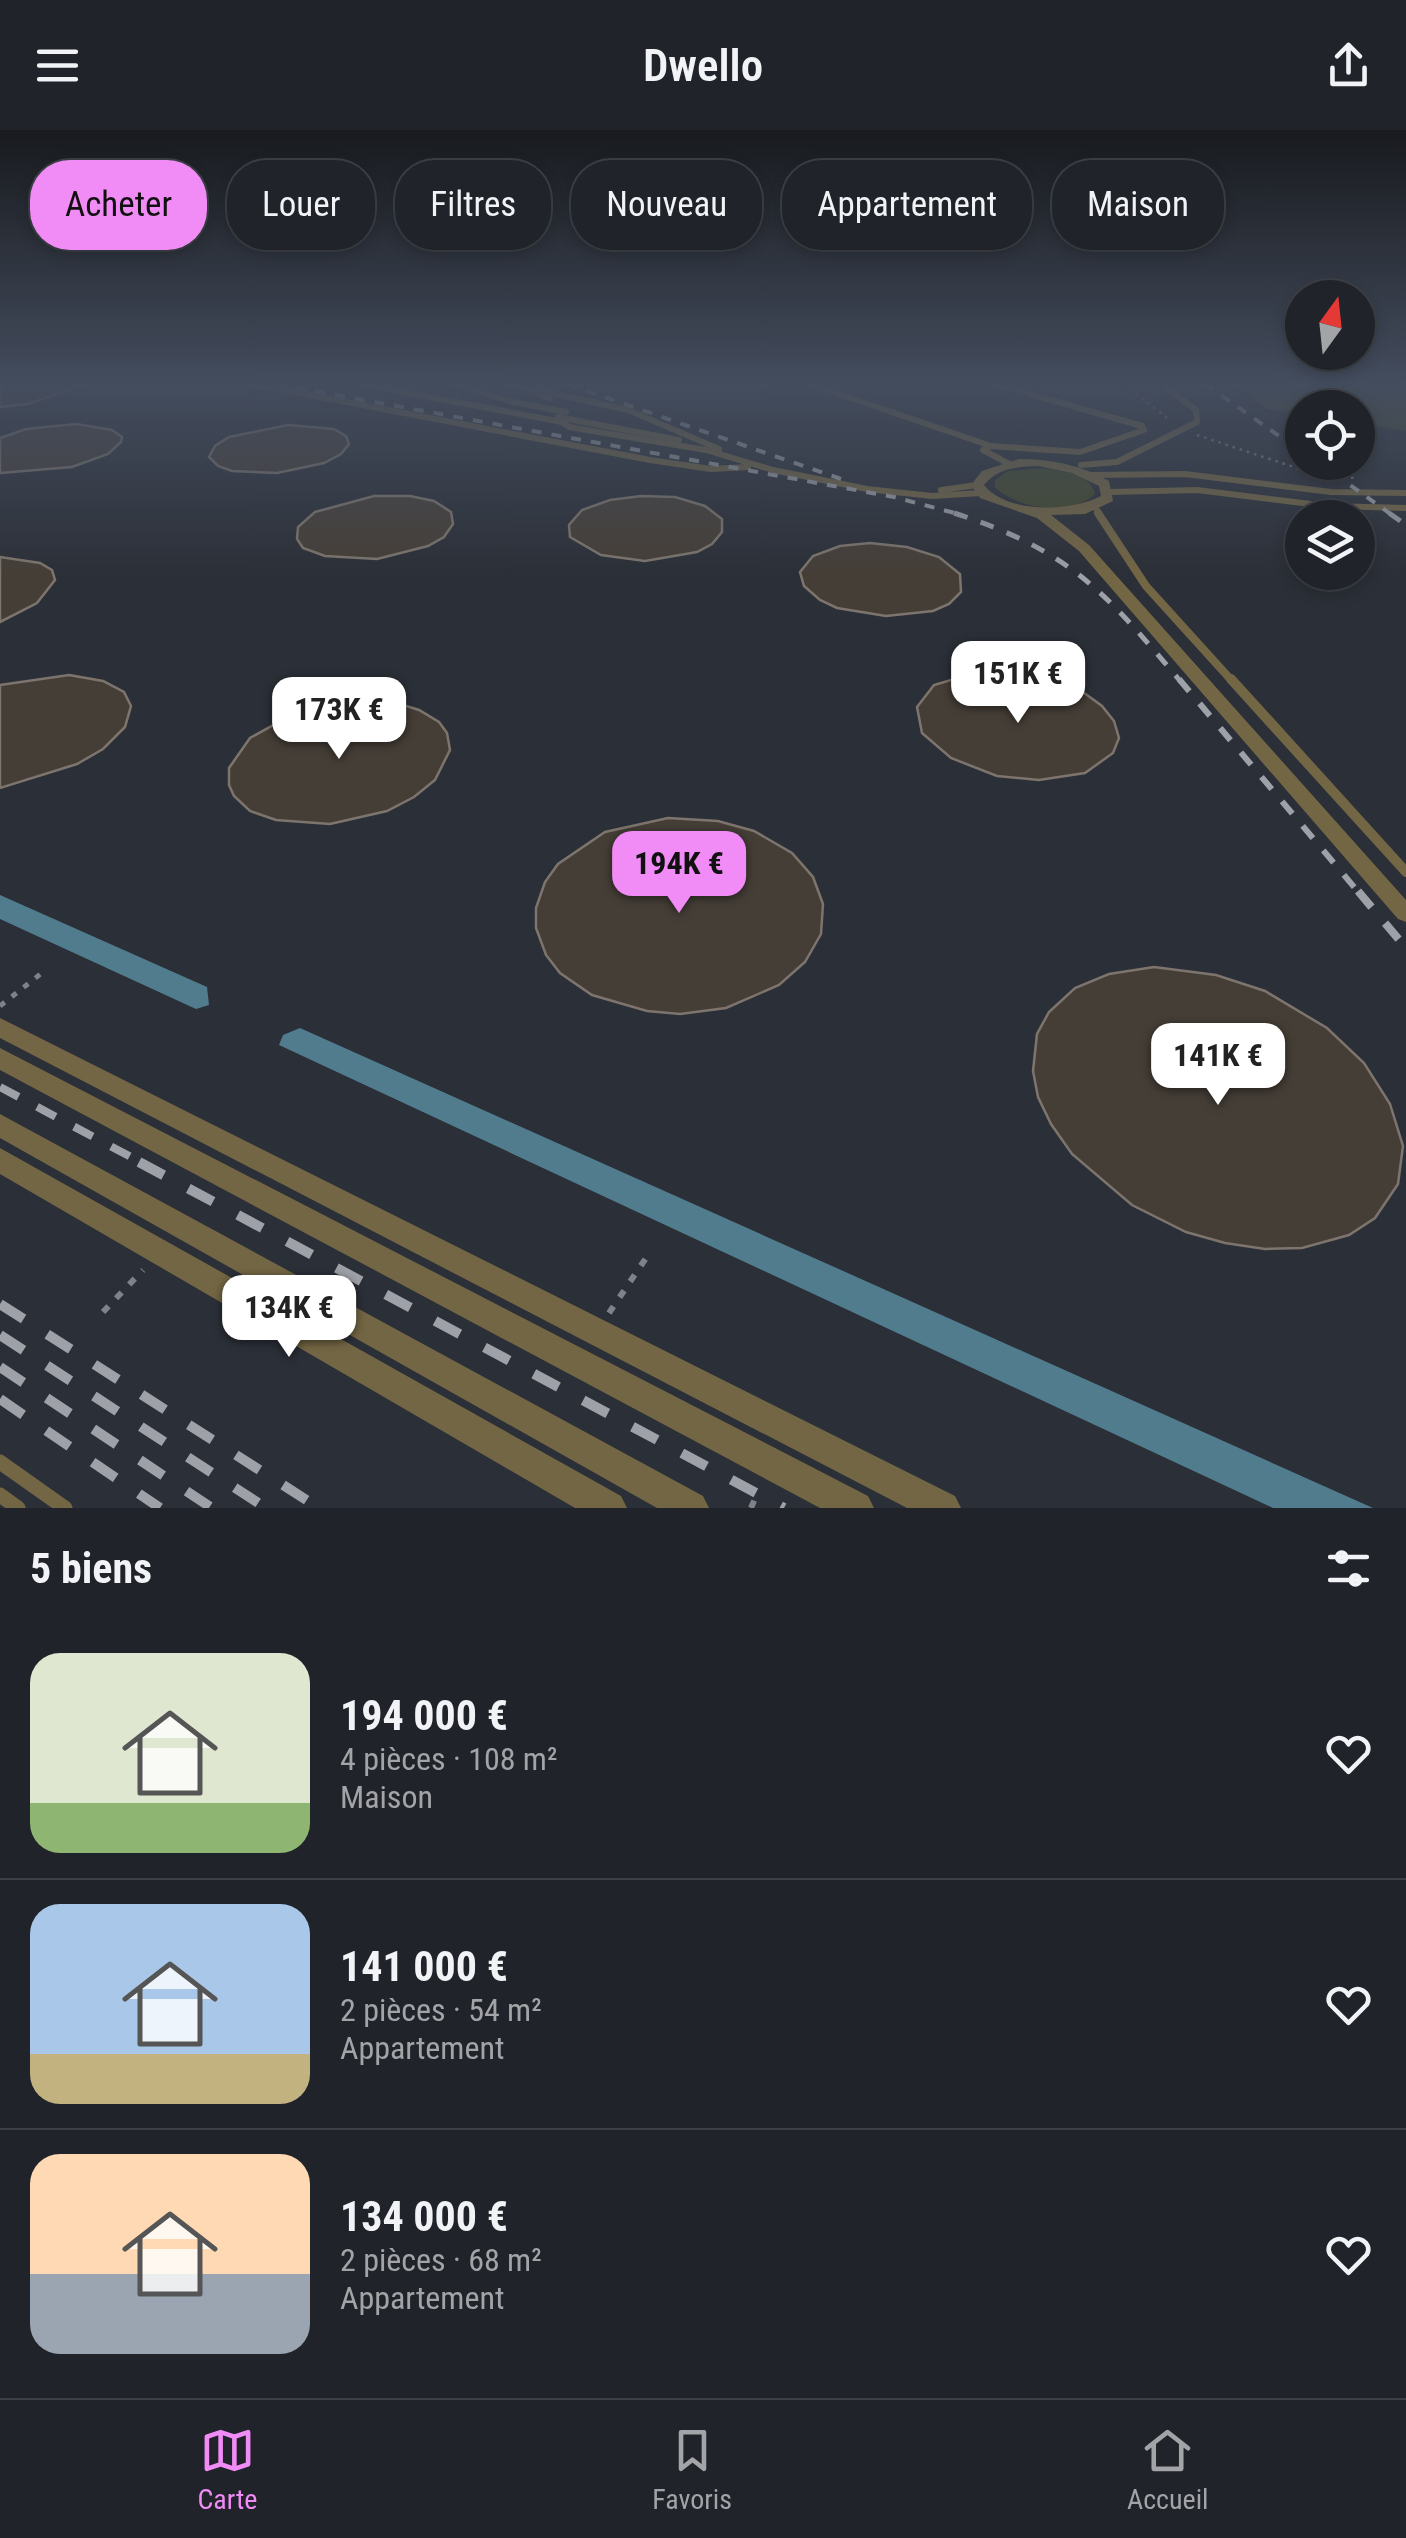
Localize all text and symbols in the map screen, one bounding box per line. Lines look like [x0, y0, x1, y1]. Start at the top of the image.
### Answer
icon: menu [30, 38, 85, 93]
icon: share [1321, 38, 1376, 93]
text: Dwello [643, 39, 763, 92]
chip: Acheter [30, 160, 207, 250]
chip: Louer [227, 160, 375, 250]
chip: Filtres [395, 160, 551, 250]
chip: Nouveau [571, 160, 762, 250]
chip: Appartement [782, 160, 1032, 250]
chip: Maison [1052, 160, 1224, 250]
north arrow [1285, 280, 1375, 370]
map controls [1285, 280, 1375, 590]
button: locate [1285, 390, 1375, 480]
button: layers [1285, 500, 1375, 590]
pin: 151K € [937, 641, 1099, 726]
text: 151K € [973, 654, 1063, 692]
pin: 173K € [258, 677, 420, 762]
text: 173K € [294, 690, 384, 728]
pin: 194K € [598, 831, 760, 916]
text: 194K € [634, 844, 724, 882]
pin: 141K € [1137, 1023, 1299, 1108]
text: 141K € [1173, 1036, 1263, 1074]
pin: 134K € [208, 1275, 370, 1360]
text: 134K € [244, 1288, 334, 1326]
icon: filters [1321, 1541, 1376, 1596]
text: 5 biens [30, 1544, 152, 1593]
text: 194 000 € [340, 1691, 508, 1740]
icon: home [110, 1693, 230, 1813]
icon: heart [1321, 1726, 1376, 1781]
text: 4 pièces · 108 m² [340, 1740, 558, 1778]
text: Maison [340, 1778, 433, 1816]
text: 141 000 € [340, 1942, 508, 1991]
icon: home [110, 1944, 230, 2064]
icon: heart [1321, 1977, 1376, 2032]
text: 2 pièces · 54 m² [340, 1991, 542, 2029]
text: Appartement [340, 2029, 504, 2067]
text: 134 000 € [340, 2192, 508, 2241]
icon: home [110, 2194, 230, 2314]
icon: heart [1321, 2227, 1376, 2282]
text: 2 pièces · 68 m² [340, 2241, 542, 2279]
text: Appartement [340, 2279, 504, 2317]
tab: Carte [197, 2423, 257, 2516]
tab: Favoris [652, 2423, 732, 2516]
tab: Accueil [1127, 2423, 1209, 2516]

